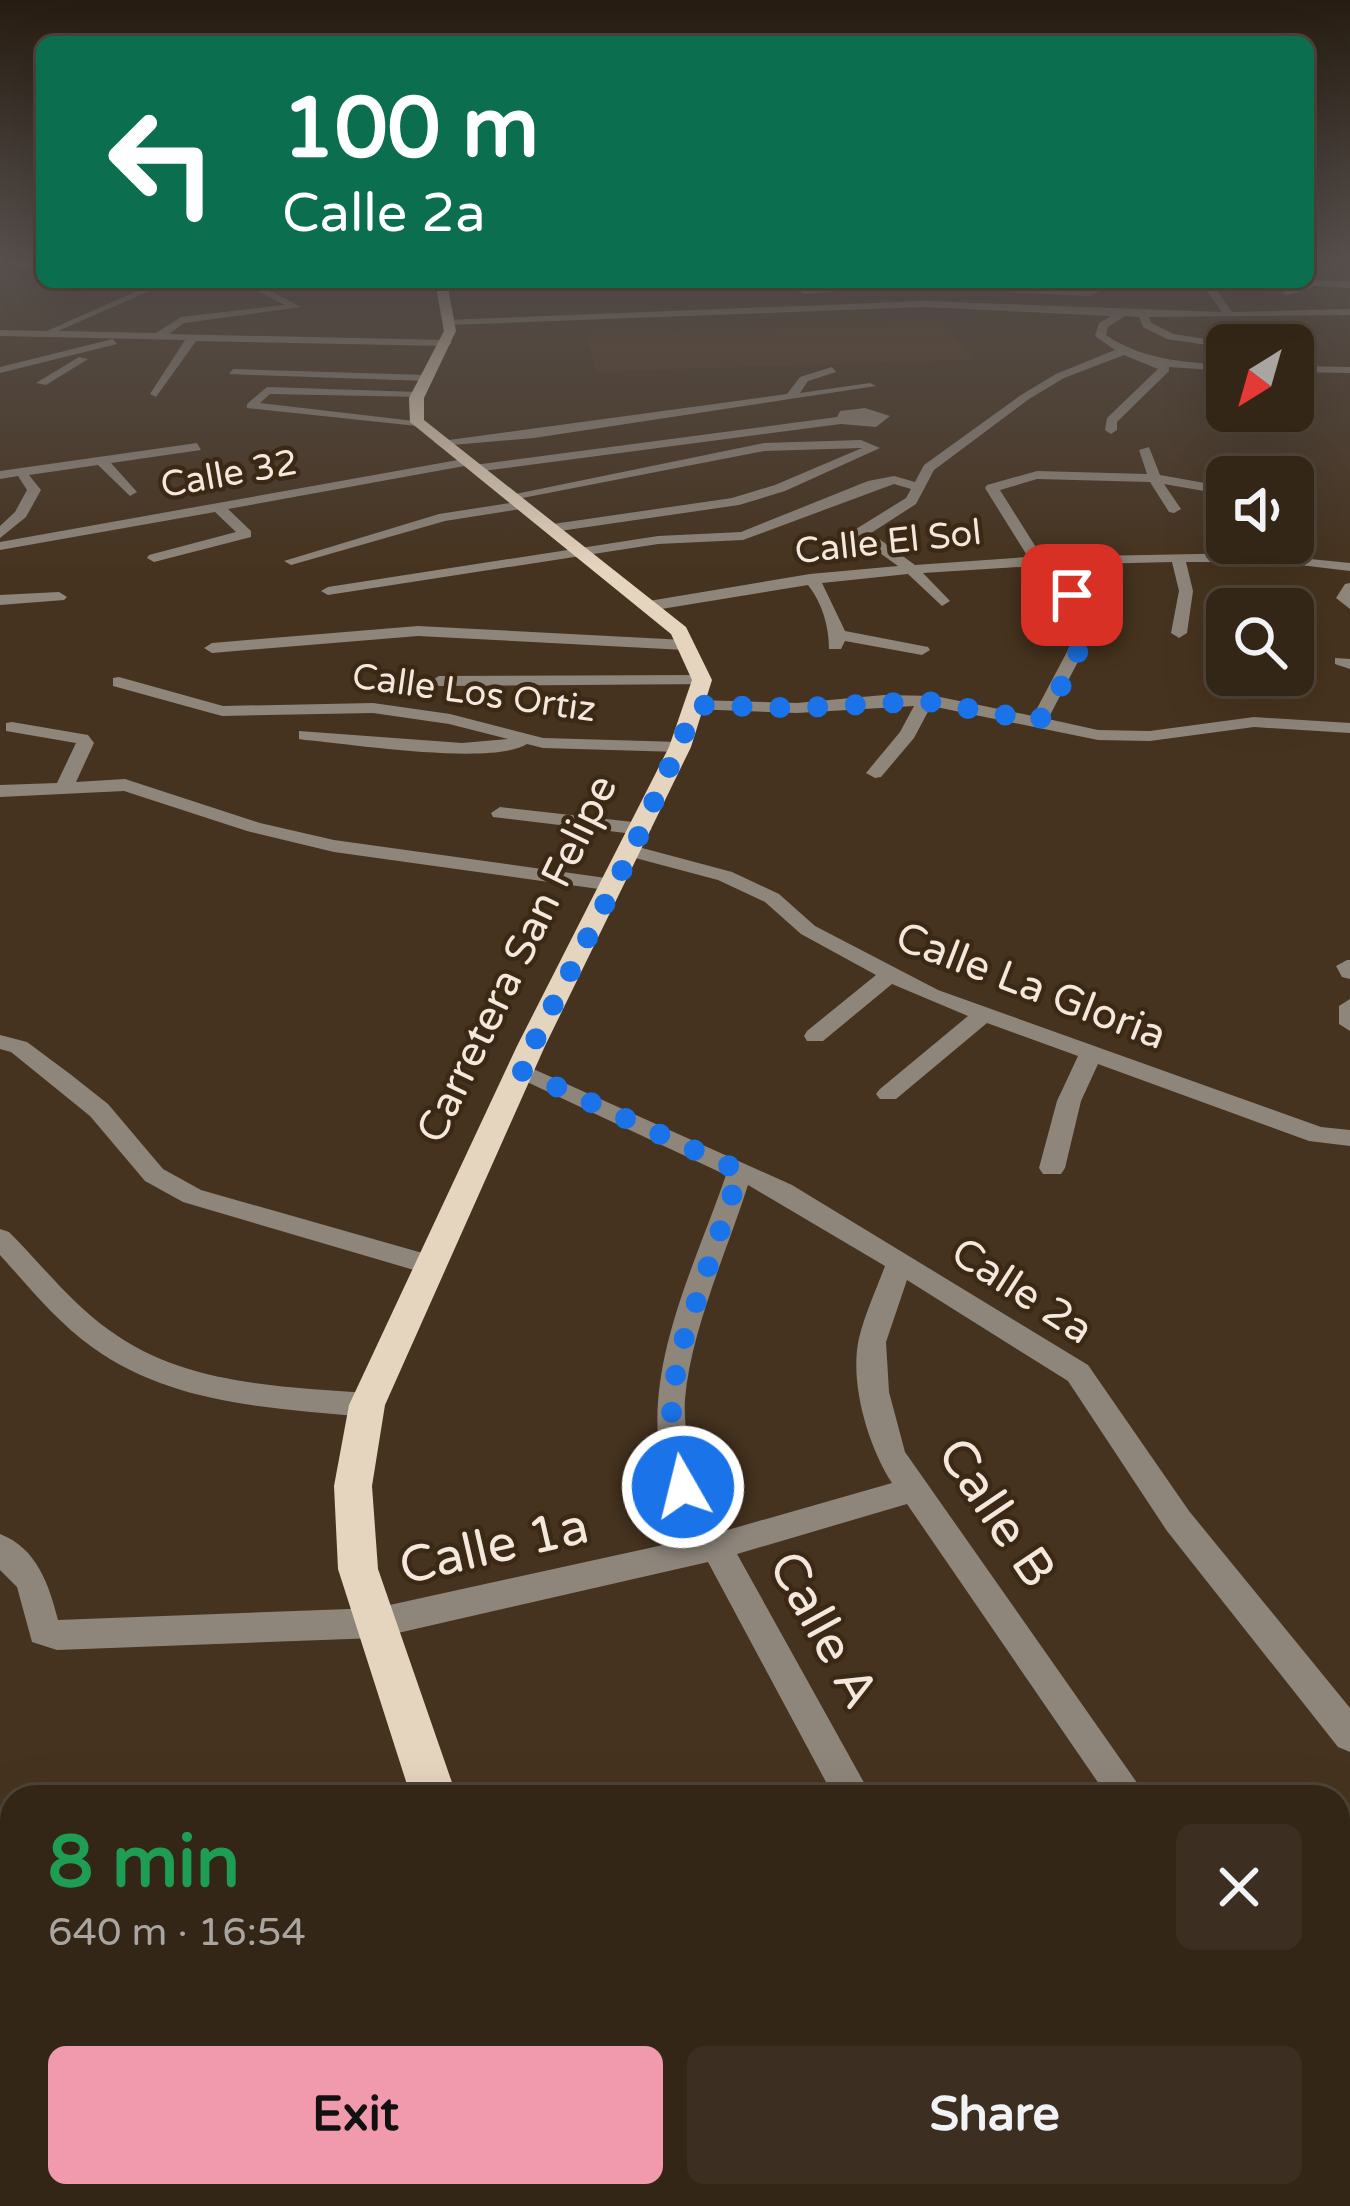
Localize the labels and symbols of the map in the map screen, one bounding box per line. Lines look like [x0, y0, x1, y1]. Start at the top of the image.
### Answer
north arrow [1206, 324, 1314, 432]
street label: Calle 32 [157, 441, 301, 507]
street label: Calle El Sol [793, 511, 983, 573]
pin [1021, 544, 1123, 646]
street label: Calle Los Ortiz [349, 655, 599, 731]
street label: Carretera San Felipe [406, 767, 628, 1151]
street label: Calle La Gloria [889, 911, 1173, 1061]
street label: Calle 2a [942, 1226, 1102, 1356]
position arrow [620, 1424, 746, 1550]
street label: Calle B [924, 1426, 1068, 1600]
street label: Calle 1a [393, 1495, 595, 1599]
street label: Calle A [755, 1541, 891, 1719]

